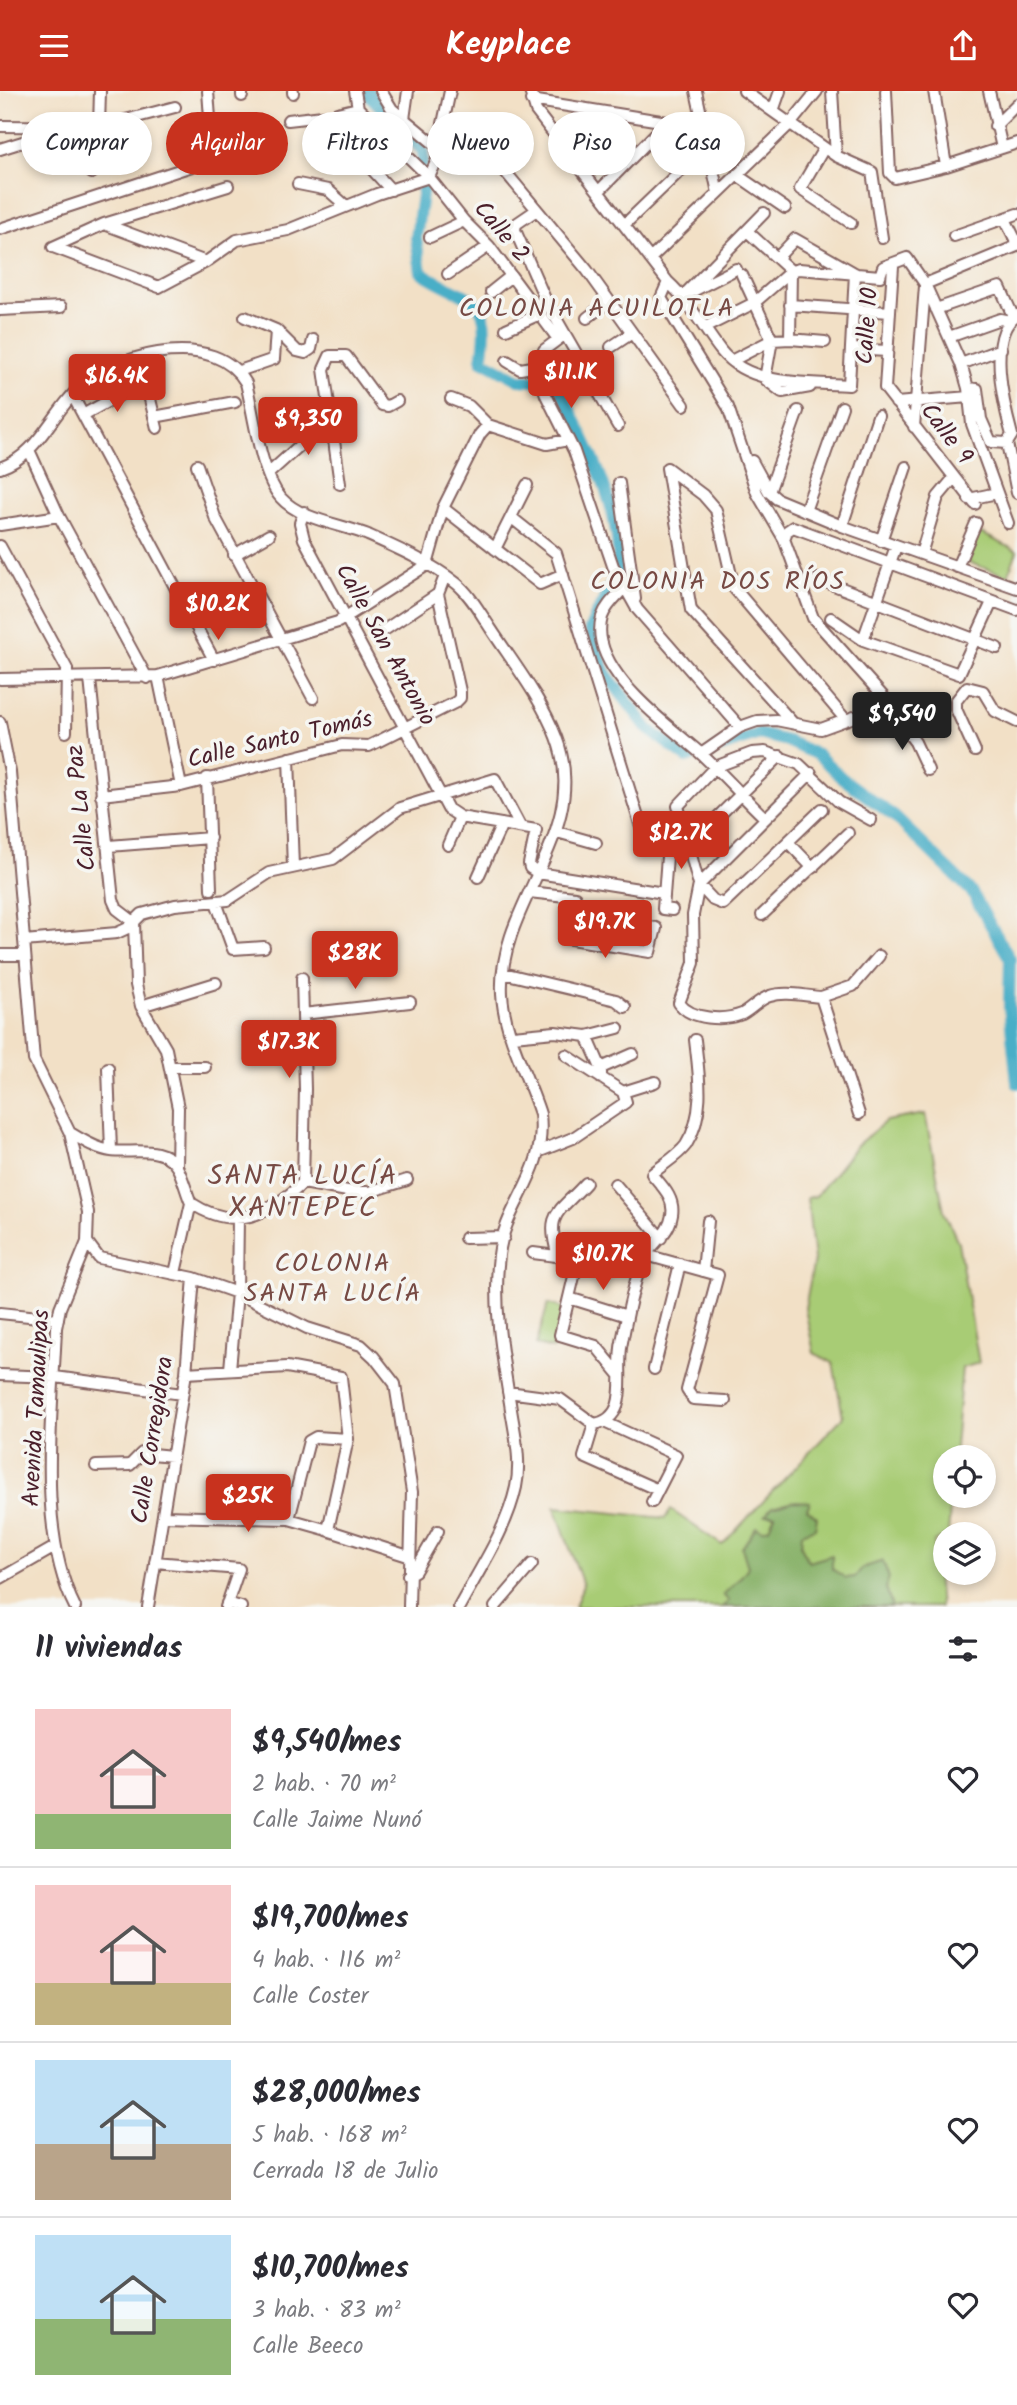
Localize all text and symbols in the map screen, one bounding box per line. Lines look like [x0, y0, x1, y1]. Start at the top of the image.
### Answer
text: Keyplace [446, 20, 571, 71]
icon: menu [35, 27, 73, 65]
icon: share [944, 27, 982, 65]
chip: Comprar [21, 112, 152, 175]
chip: Alquilar [166, 112, 288, 175]
chip: Filtros [302, 112, 413, 175]
chip: Nuevo [427, 112, 534, 175]
chip: Piso [548, 112, 636, 175]
chip: Casa [650, 112, 745, 175]
street label: Calle 2 [463, 192, 539, 272]
street label: Calle 10 [846, 286, 890, 366]
district label: COLONIA ACUILOTLA [459, 288, 735, 330]
pin: $11.1K [514, 351, 628, 410]
pin: $16.4K [60, 355, 174, 414]
text: $11.1K [544, 355, 598, 391]
text: $16.4K [85, 359, 149, 395]
street label: Calle 9 [910, 394, 983, 474]
pin: $9,350 [251, 397, 365, 457]
text: $9,350 [274, 402, 342, 438]
street label: Calle San Antonio [324, 556, 446, 734]
district label: COLONIA DOS RÍOS [590, 561, 846, 603]
pin: $10.2K [161, 582, 275, 642]
text: $10.2K [185, 587, 251, 623]
pin: $9,540 [845, 693, 959, 752]
text: $9,540 [868, 697, 936, 733]
street label: Calle Santo Tomás [184, 700, 376, 780]
street label: Calle La Paz [56, 743, 108, 873]
pin: $12.7K [624, 811, 738, 871]
text: $12.7K [649, 816, 713, 852]
pin: $19.7K [548, 901, 662, 960]
text: $19.7K [574, 905, 636, 941]
pin: $28K [314, 932, 396, 991]
text: $28K [328, 936, 382, 972]
pin: $17.3K [232, 1021, 346, 1080]
text: $17.3K [257, 1025, 321, 1061]
district label: SANTA LUCÍA XANTEPEC [208, 1154, 398, 1231]
pin: $10.7K [546, 1233, 660, 1292]
text: $10.7K [572, 1237, 634, 1273]
district label: COLONIA SANTA LUCÍA [244, 1243, 422, 1315]
street label: Avenida Tamaulipas [12, 1308, 62, 1508]
street label: Calle Corregidora [121, 1354, 185, 1526]
map controls [933, 1445, 996, 1585]
button: locate [933, 1445, 996, 1508]
pin: $25K [207, 1475, 289, 1534]
text: $25K [222, 1479, 274, 1515]
button: layers [933, 1522, 996, 1585]
text: 11 viviendas [35, 1625, 182, 1673]
icon: filters [944, 1630, 982, 1668]
text: $9,540/mes [252, 1719, 401, 1767]
icon: home [91, 1737, 175, 1821]
icon: heart [944, 1760, 982, 1798]
text: 2 hab. · 70 m² [252, 1767, 396, 1803]
text: Calle Jaime Nunó [252, 1803, 422, 1839]
text: $19,700/mes [252, 1895, 408, 1943]
icon: home [91, 1913, 175, 1997]
icon: heart [944, 1936, 982, 1974]
text: 4 hab. · 116 m² [252, 1943, 400, 1979]
text: Calle Coster [252, 1979, 368, 2015]
text: $28,000/mes [252, 2070, 421, 2118]
icon: home [91, 2088, 175, 2172]
icon: heart [944, 2111, 982, 2149]
text: 5 hab. · 168 m² [252, 2118, 407, 2154]
text: Cerrada 18 de Julio [252, 2154, 438, 2190]
text: $10,700/mes [252, 2245, 409, 2293]
icon: home [91, 2263, 175, 2347]
icon: heart [944, 2286, 982, 2324]
text: 3 hab. · 83 m² [252, 2293, 401, 2329]
text: Calle Beeco [252, 2329, 363, 2365]

